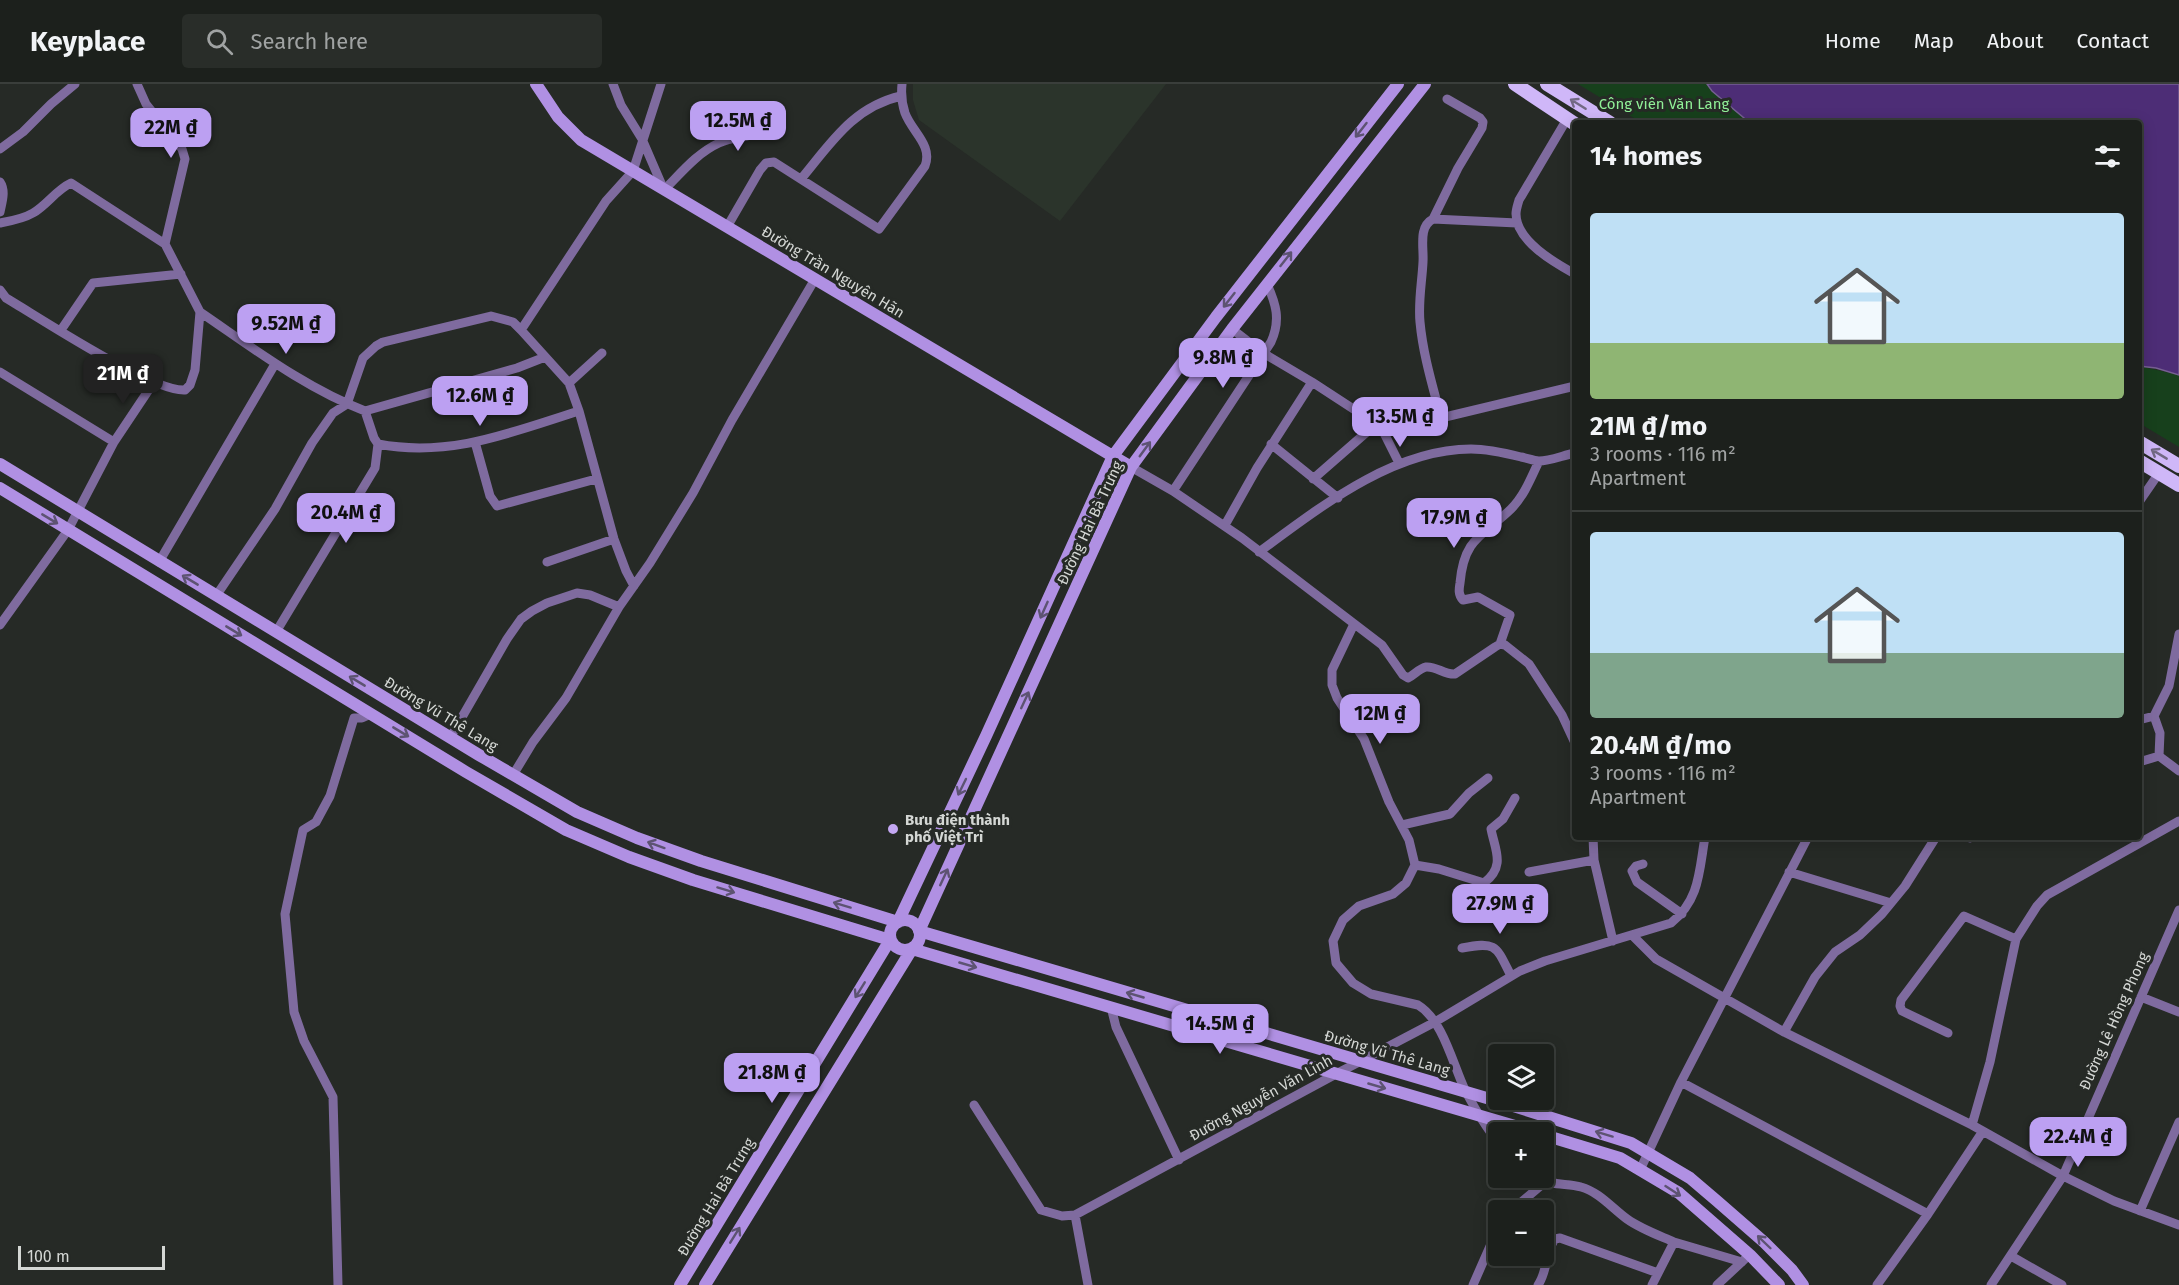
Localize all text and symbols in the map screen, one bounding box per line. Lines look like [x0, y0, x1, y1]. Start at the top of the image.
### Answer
search box [182, 14, 602, 68]
text: Keyplace [30, 25, 146, 58]
icon: search [203, 25, 236, 58]
text: Search here [251, 28, 368, 55]
text: Home [1825, 28, 1881, 54]
text: Map [1914, 28, 1954, 54]
text: About [1987, 28, 2044, 54]
text: Contact [2077, 28, 2149, 54]
park label: Công viên Văn Lang [1599, 95, 1730, 113]
one-way arrow [1570, 98, 1587, 110]
pin: 12.5M ₫ [683, 101, 793, 152]
pin: 22M ₫ [129, 108, 213, 159]
text: 12.5M ₫ [704, 108, 772, 132]
text: 22M ₫ [144, 115, 198, 139]
one-way arrow [1355, 122, 1368, 138]
icon: filters [2091, 140, 2124, 173]
text: 14 homes [1590, 141, 1702, 172]
street label: Đường Trần Nguyên Hãn [758, 222, 908, 322]
one-way arrow [1280, 251, 1293, 267]
icon: home [1803, 252, 1911, 360]
one-way arrow [1222, 292, 1235, 308]
pin: 9.52M ₫ [231, 304, 341, 355]
text: 9.52M ₫ [251, 311, 321, 335]
pin: 9.8M ₫ [1174, 338, 1272, 389]
text: 9.8M ₫ [1193, 345, 1253, 369]
pin: 21M ₫ [81, 354, 165, 405]
text: 21M ₫ [97, 361, 149, 385]
pin: 12.6M ₫ [425, 376, 535, 427]
text: 12.6M ₫ [446, 383, 514, 407]
pin: 13.5M ₫ [1345, 397, 1455, 448]
text: 13.5M ₫ [1366, 404, 1434, 428]
text: 21M ₫/mo [1590, 411, 1707, 442]
one-way arrow [1139, 441, 1151, 457]
text: 3 rooms · 116 m² [1590, 442, 1736, 466]
one-way arrow [2151, 448, 2168, 460]
street label: Đường Hai Bà Trưng [1053, 458, 1127, 588]
text: Apartment [1590, 466, 1686, 490]
pin: 20.4M ₫ [291, 493, 401, 544]
pin: 17.9M ₫ [1399, 498, 1509, 549]
text: 20.4M ₫ [311, 500, 381, 524]
text: 17.9M ₫ [1421, 505, 1487, 529]
one-way arrow [41, 513, 58, 525]
icon: home [1803, 571, 1911, 679]
one-way arrow [182, 574, 199, 586]
one-way arrow [1038, 601, 1050, 619]
one-way arrow [226, 624, 243, 637]
street label: Đường Vũ Thê Lang [381, 673, 501, 755]
one-way arrow [349, 675, 366, 687]
one-way arrow [1019, 692, 1031, 710]
pin: 12M ₫ [1338, 694, 1422, 745]
text: 12M ₫ [1354, 701, 1406, 725]
one-way arrow [392, 727, 409, 739]
text: 20.4M ₫/mo [1590, 730, 1731, 761]
text: 3 rooms · 116 m² [1590, 761, 1736, 785]
one-way arrow [956, 778, 968, 796]
text: Apartment [1590, 785, 1686, 809]
place label: Bưu điện thành phố Việt Trì [905, 811, 1010, 846]
marker: Bưu điện thành phố Việt Trì [886, 822, 900, 836]
one-way arrow [647, 838, 666, 849]
one-way arrow [938, 869, 950, 887]
pin: 27.9M ₫ [1445, 884, 1555, 935]
one-way arrow [716, 885, 735, 896]
text: 27.9M ₫ [1466, 891, 1534, 915]
one-way arrow [833, 899, 852, 910]
street label: Đường Lê Hồng Phong [2075, 949, 2153, 1093]
one-way arrow [958, 960, 977, 971]
one-way arrow [853, 981, 865, 998]
one-way arrow [1126, 988, 1145, 1000]
pin: 14.5M ₫ [1165, 1004, 1275, 1055]
text: 14.5M ₫ [1186, 1011, 1254, 1035]
street label: Đường Vũ Thê Lang [1322, 1026, 1452, 1080]
map controls [1488, 1044, 1554, 1266]
button: layers [1488, 1044, 1554, 1110]
street label: Đường Nguyễn Văn Linh [1186, 1051, 1336, 1145]
pin: 21.8M ₫ [717, 1053, 827, 1104]
text: 21.8M ₫ [738, 1060, 806, 1084]
one-way arrow [1367, 1081, 1386, 1092]
pin: 22.4M ₫ [2023, 1117, 2133, 1168]
button: + [1488, 1122, 1554, 1188]
text: 22.4M ₫ [2044, 1124, 2112, 1148]
one-way arrow [1595, 1128, 1614, 1139]
street label: Đường Hai Bà Trưng [674, 1135, 758, 1259]
one-way arrow [1664, 1185, 1681, 1197]
button: − [1488, 1200, 1554, 1266]
one-way arrow [729, 1227, 741, 1244]
one-way arrow [1756, 1235, 1771, 1249]
scale bar [18, 1243, 165, 1270]
text: 100 m [27, 1247, 70, 1266]

